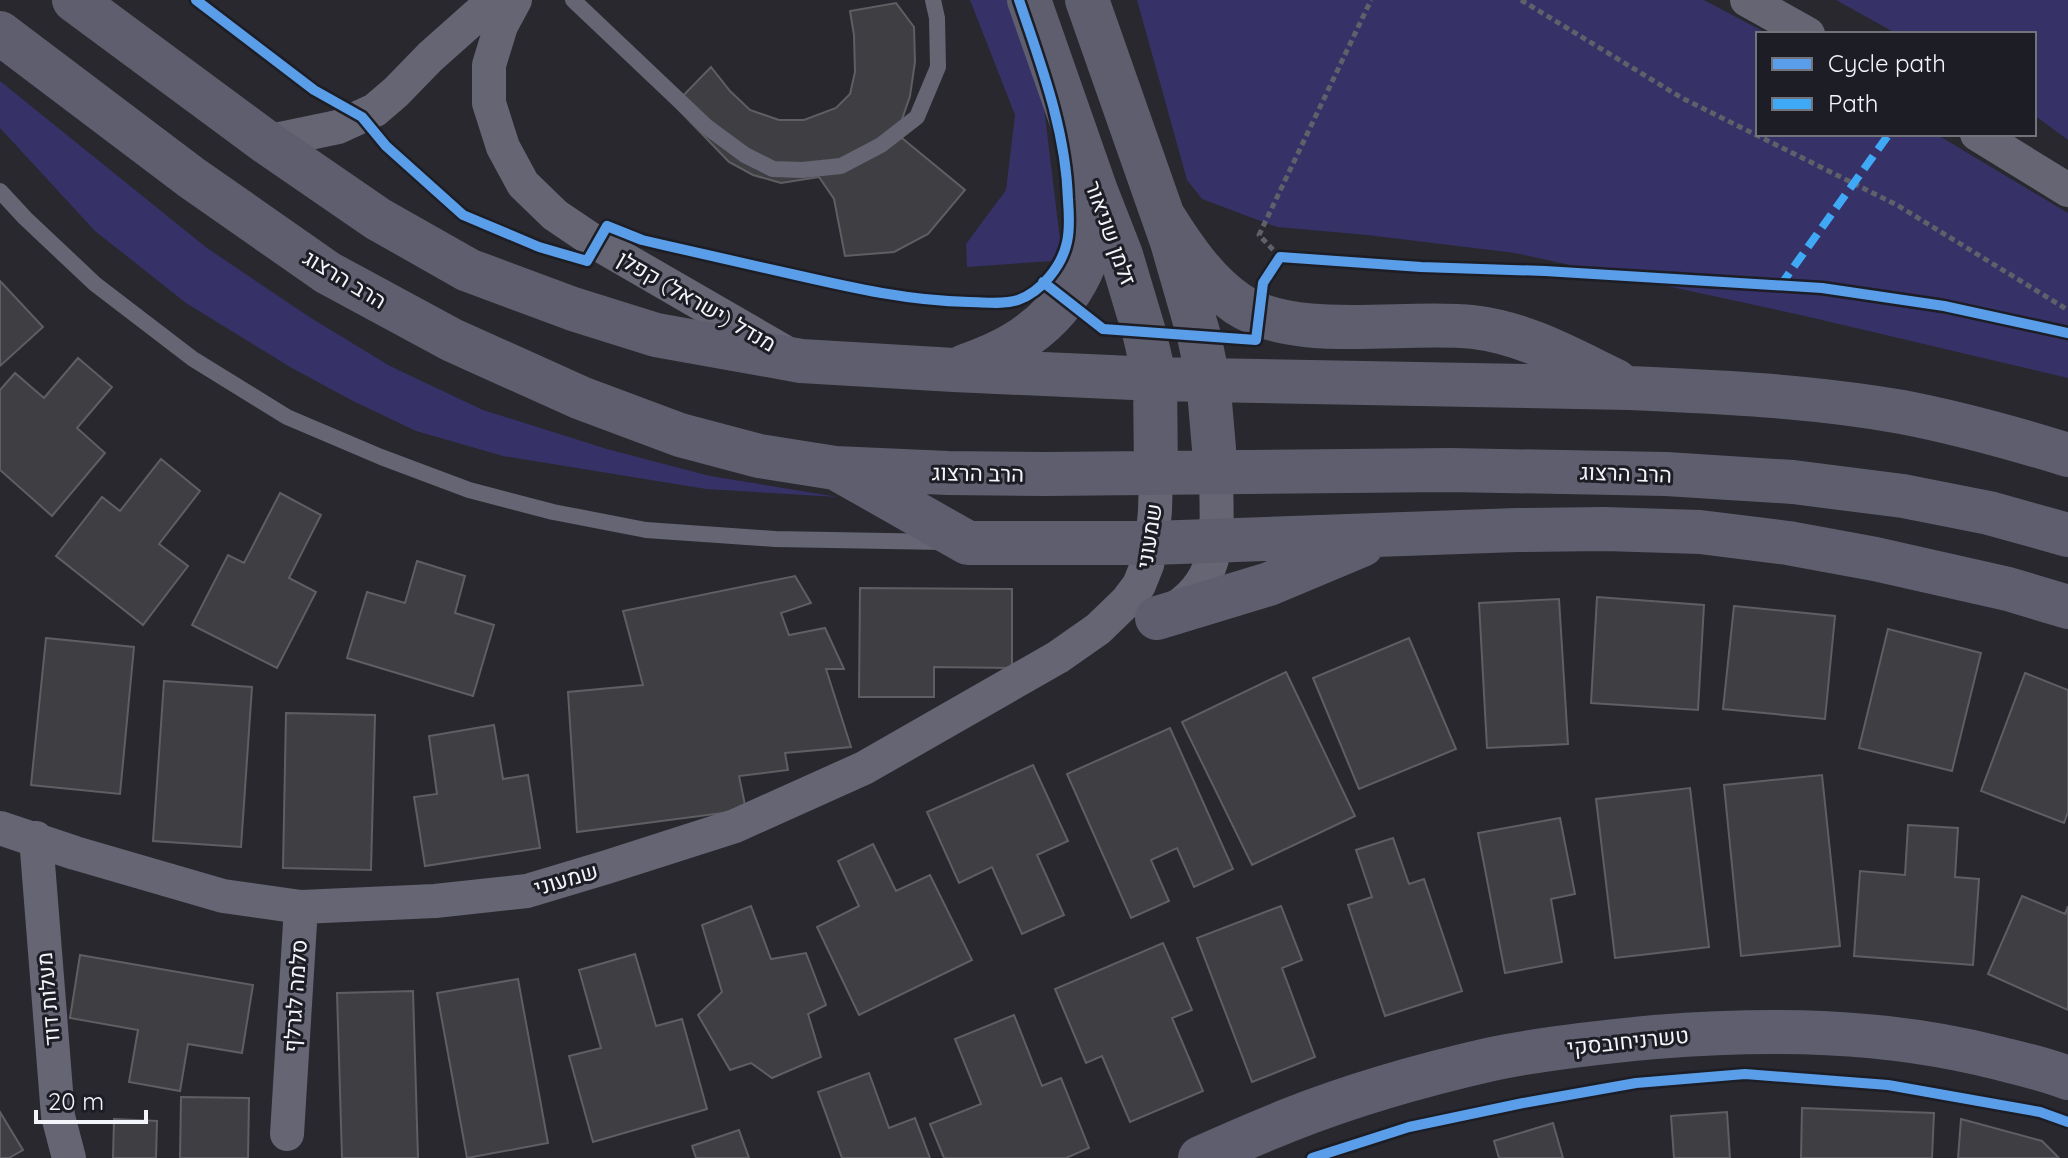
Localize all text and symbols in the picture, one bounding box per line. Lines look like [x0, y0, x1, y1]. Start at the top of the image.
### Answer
legend [1756, 32, 2036, 136]
text: Cycle path [1828, 48, 1946, 78]
text: Path [1828, 88, 1879, 118]
street label: זלמן שניאור [1079, 177, 1143, 289]
street label: הרב הרצוג [298, 243, 392, 315]
street label: מנדל (ישראל) קפלן [613, 244, 781, 358]
street label: הרב הרצוג [1580, 457, 1672, 489]
street label: הרב הרצוג [932, 458, 1024, 488]
street label: שמעוני [1130, 502, 1168, 570]
street label: שמעוני [531, 857, 601, 901]
street label: סלמה לגרלף [277, 939, 313, 1053]
street label: מעלות דוד [30, 951, 66, 1047]
street label: טשרניחובסקי [1566, 1021, 1690, 1061]
scale bar [36, 1074, 146, 1124]
text: 20 m [48, 1086, 104, 1116]

